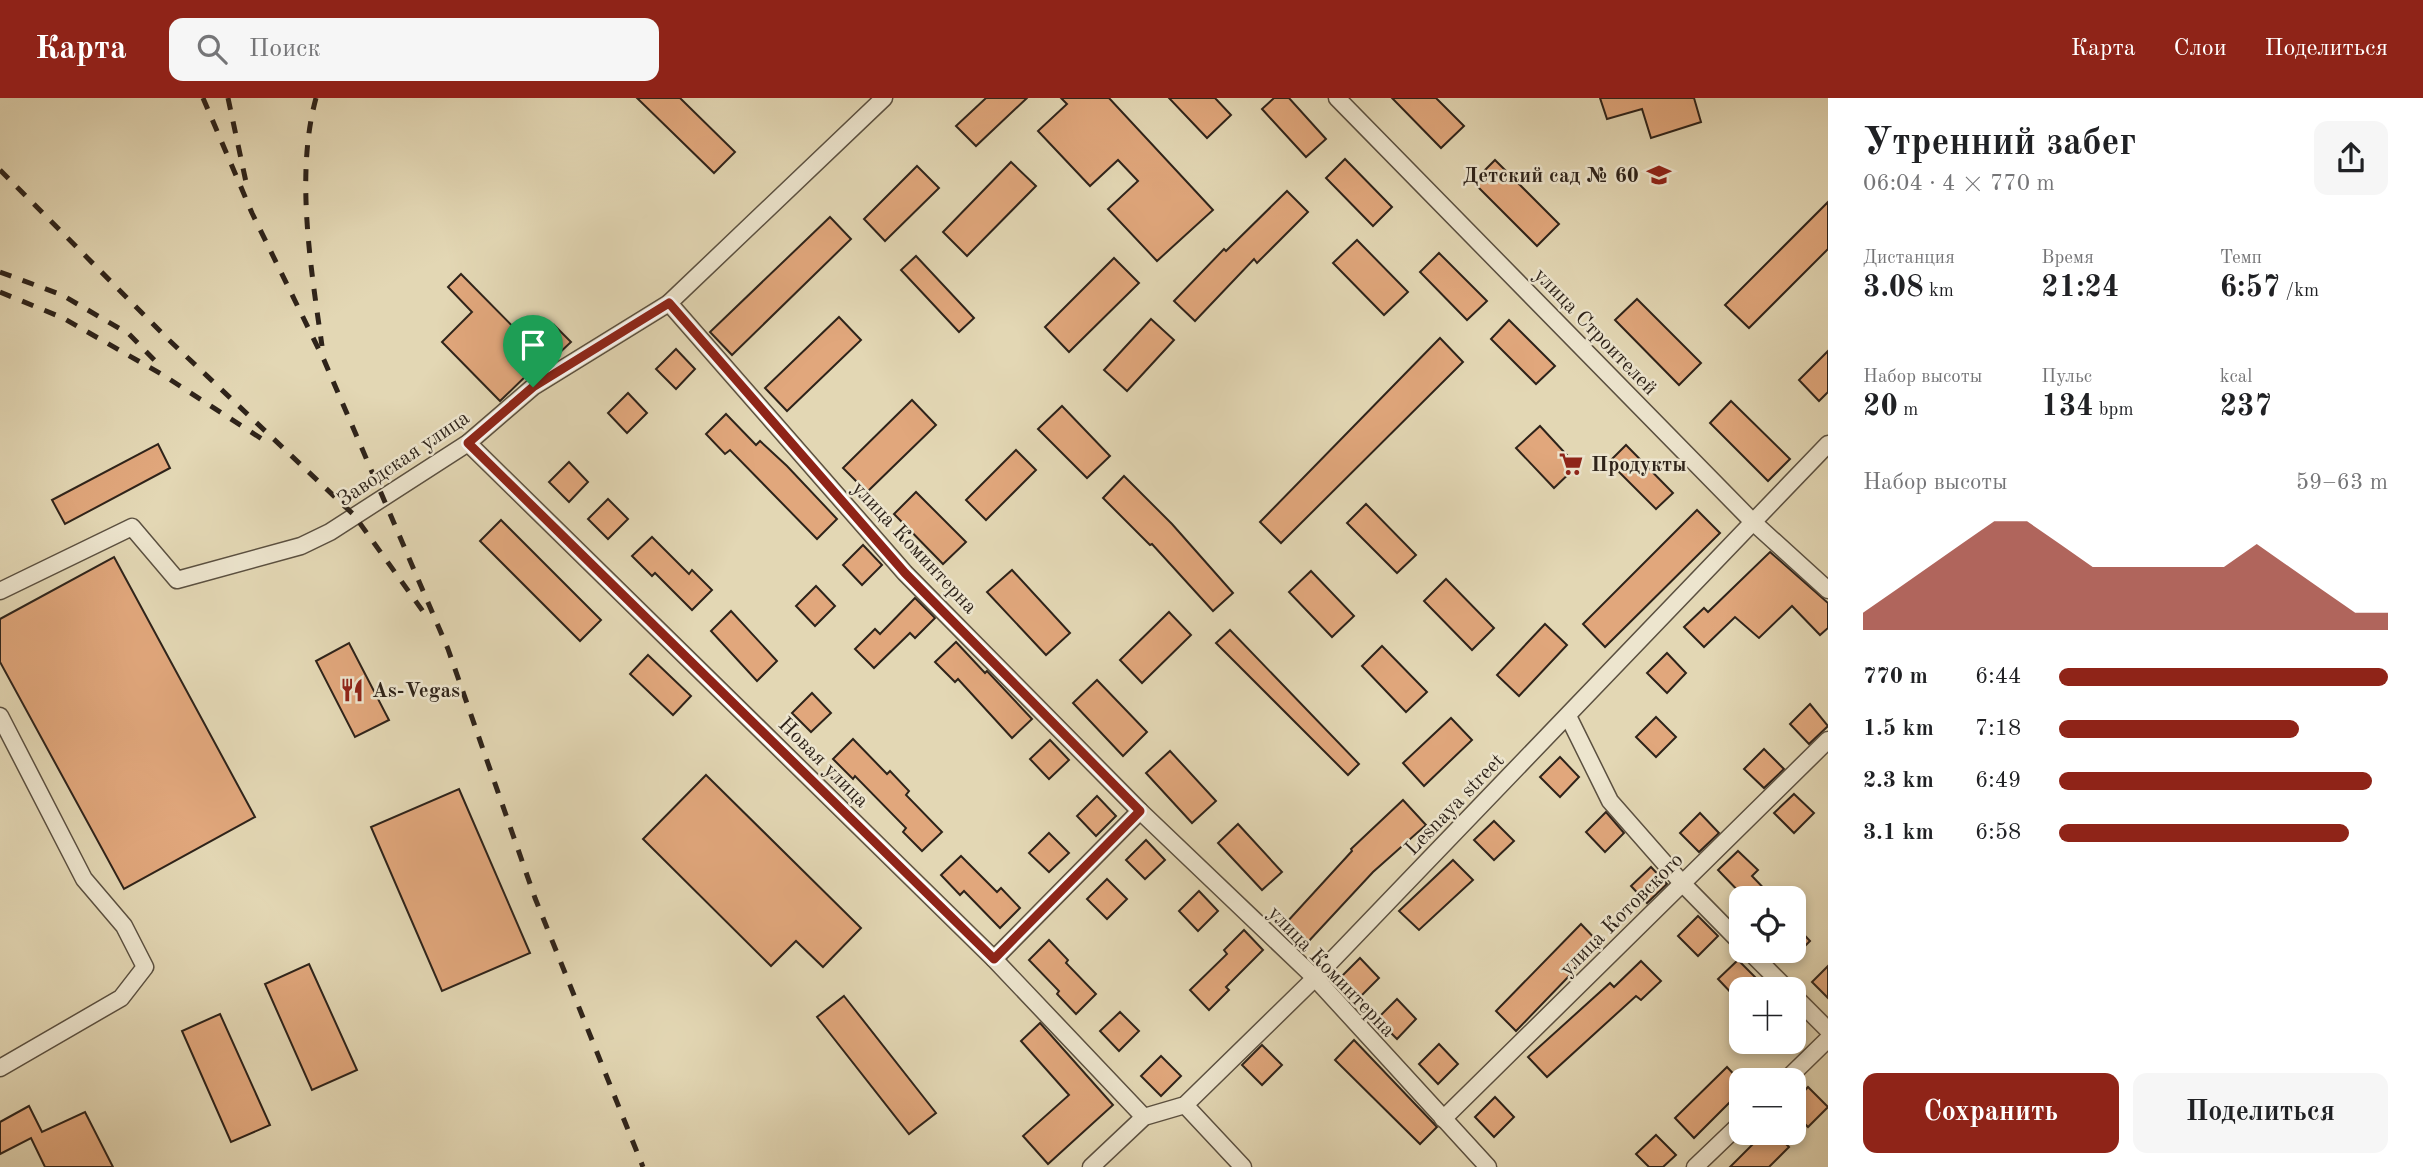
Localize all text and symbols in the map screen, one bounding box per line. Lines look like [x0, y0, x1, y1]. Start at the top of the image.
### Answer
search box [169, 18, 659, 81]
icon: search [193, 30, 231, 68]
text: Карта [35, 33, 127, 66]
text: Поиск [249, 36, 321, 62]
text: Карта [2071, 37, 2136, 61]
text: Слои [2174, 37, 2227, 61]
text: Поделиться [2265, 37, 2388, 61]
button: share [2314, 121, 2388, 195]
text: Утренний забег [1863, 125, 2136, 163]
school or university icon: Детский сад № 60 [1645, 161, 1673, 189]
place label: Детский сад № 60 [1463, 166, 1639, 187]
text: 06:04 · 4 × 770 m [1863, 172, 2055, 195]
text: Дистанция [1863, 249, 1955, 268]
text: Время [2041, 249, 2094, 268]
text: Темп [2220, 249, 2262, 268]
street label: улица Строителей [1529, 265, 1661, 400]
text: 3.08 [1863, 273, 1924, 303]
text: 21:24 [2041, 273, 2119, 303]
text: 6:57 [2220, 273, 2280, 303]
text: km [1924, 282, 1954, 301]
text: /km [2280, 282, 2319, 301]
pin [503, 315, 563, 387]
icon: arrive [514, 326, 552, 364]
text: Набор высоты [1863, 368, 1982, 387]
text: Пульс [2041, 368, 2092, 387]
text: kcal [2220, 368, 2252, 387]
text: 20 [1863, 392, 1898, 422]
text: 134 [2041, 392, 2094, 422]
text: 237 [2220, 392, 2272, 422]
text: m [1898, 401, 1918, 420]
text: bpm [2094, 401, 2134, 420]
street label: Заводская улица [334, 407, 474, 511]
supermarket icon: Продукты [1557, 450, 1585, 478]
place label: Продукты [1591, 455, 1687, 476]
text: Набор высоты [1863, 471, 2007, 494]
text: 59–63 m [2296, 471, 2388, 494]
street label: улица Коминтерна [847, 478, 980, 618]
text: 770 m [1863, 665, 1928, 688]
text: 6:44 [1975, 665, 2021, 688]
restaurant icon: As-Vegas [338, 676, 366, 704]
place label: As-Vegas [372, 681, 460, 702]
street label: Новая улица [774, 714, 872, 812]
text: 1.5 km [1863, 717, 1934, 740]
text: 7:18 [1975, 717, 2021, 740]
street label: Lesnaya street [1401, 750, 1509, 860]
text: 2.3 km [1863, 769, 1934, 792]
text: 6:49 [1975, 769, 2021, 792]
text: 3.1 km [1863, 821, 1934, 844]
text: 6:58 [1975, 821, 2021, 844]
street label: улица Котовского [1557, 850, 1688, 981]
map controls [1729, 886, 1806, 1145]
button: locate [1729, 886, 1806, 963]
street label: улица Коминтерна [1263, 903, 1398, 1041]
button: + [1729, 977, 1806, 1054]
button: − [1729, 1068, 1806, 1145]
button: Сохранить [1863, 1073, 2119, 1153]
button: Поделиться [2133, 1073, 2388, 1153]

